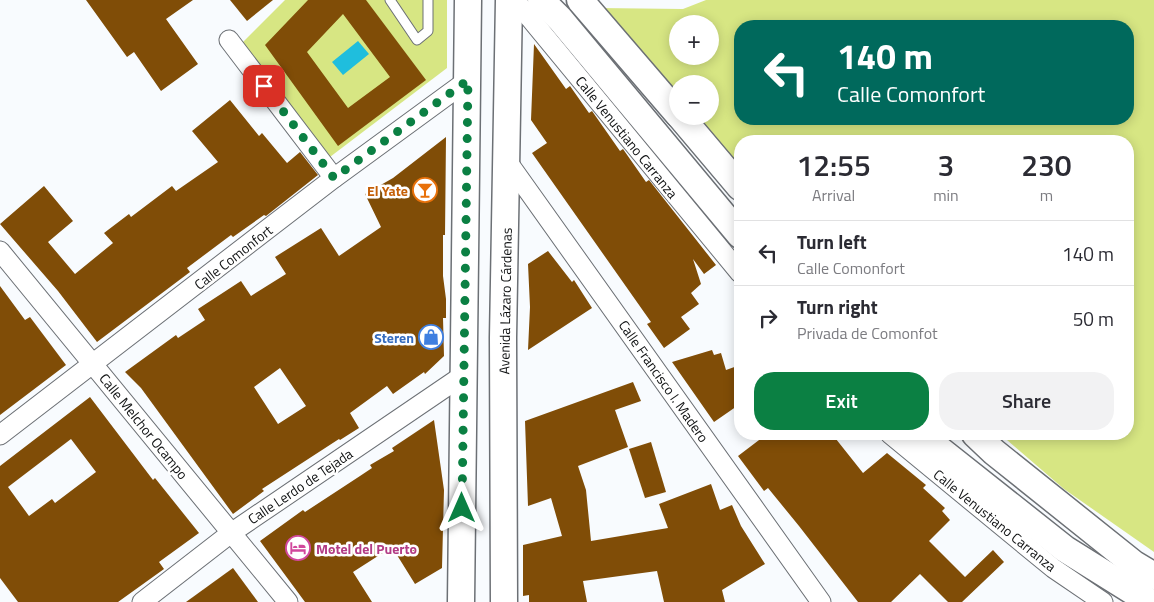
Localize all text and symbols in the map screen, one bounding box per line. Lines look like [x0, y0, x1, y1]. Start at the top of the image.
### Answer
map controls [669, 15, 719, 125]
button: + [669, 15, 719, 65]
text: 140 m [837, 29, 933, 83]
icon: left [754, 40, 819, 105]
pin [243, 65, 285, 107]
street label: Calle Venustiano Carranza [571, 71, 683, 203]
icon: arrive [250, 72, 278, 100]
button: − [669, 75, 719, 125]
text: Calle Comonfort [837, 77, 985, 111]
text: 12:55 [796, 142, 871, 188]
text: 3 [938, 142, 954, 188]
text: 230 [1021, 142, 1072, 188]
bar icon: El Yate [412, 177, 438, 203]
place label: El Yate [367, 180, 408, 201]
text: Arrival [812, 183, 855, 207]
text: min [933, 183, 959, 207]
text: m [1040, 183, 1053, 207]
street label: Calle Comonfort [189, 220, 277, 294]
street label: Avenida Lázaro Cárdenas [493, 227, 517, 375]
text: Turn left [797, 227, 867, 256]
icon: left [754, 239, 782, 267]
text: 140 m [1062, 239, 1114, 268]
text: Calle Comonfort [797, 256, 905, 280]
text: Turn right [797, 292, 878, 321]
icon: right [754, 304, 782, 332]
text: 50 m [1073, 304, 1114, 333]
street label: Calle Francisco I. Madero [614, 316, 714, 446]
text: Privada de Comonfot [797, 321, 938, 345]
shop icon: Steren [418, 324, 444, 350]
place label: Steren [374, 327, 414, 348]
street label: Calle Melchor Ocampo [95, 368, 193, 484]
button: Exit [754, 372, 929, 430]
button: Share [939, 372, 1114, 430]
street label: Calle Lerdo de Tejada [243, 443, 357, 529]
street label: Calle Venustiano Carranza [929, 464, 1061, 576]
position arrow [435, 481, 487, 533]
hotel icon: Motel del Puerto [285, 535, 311, 561]
place label: Motel del Puerto [316, 538, 417, 559]

